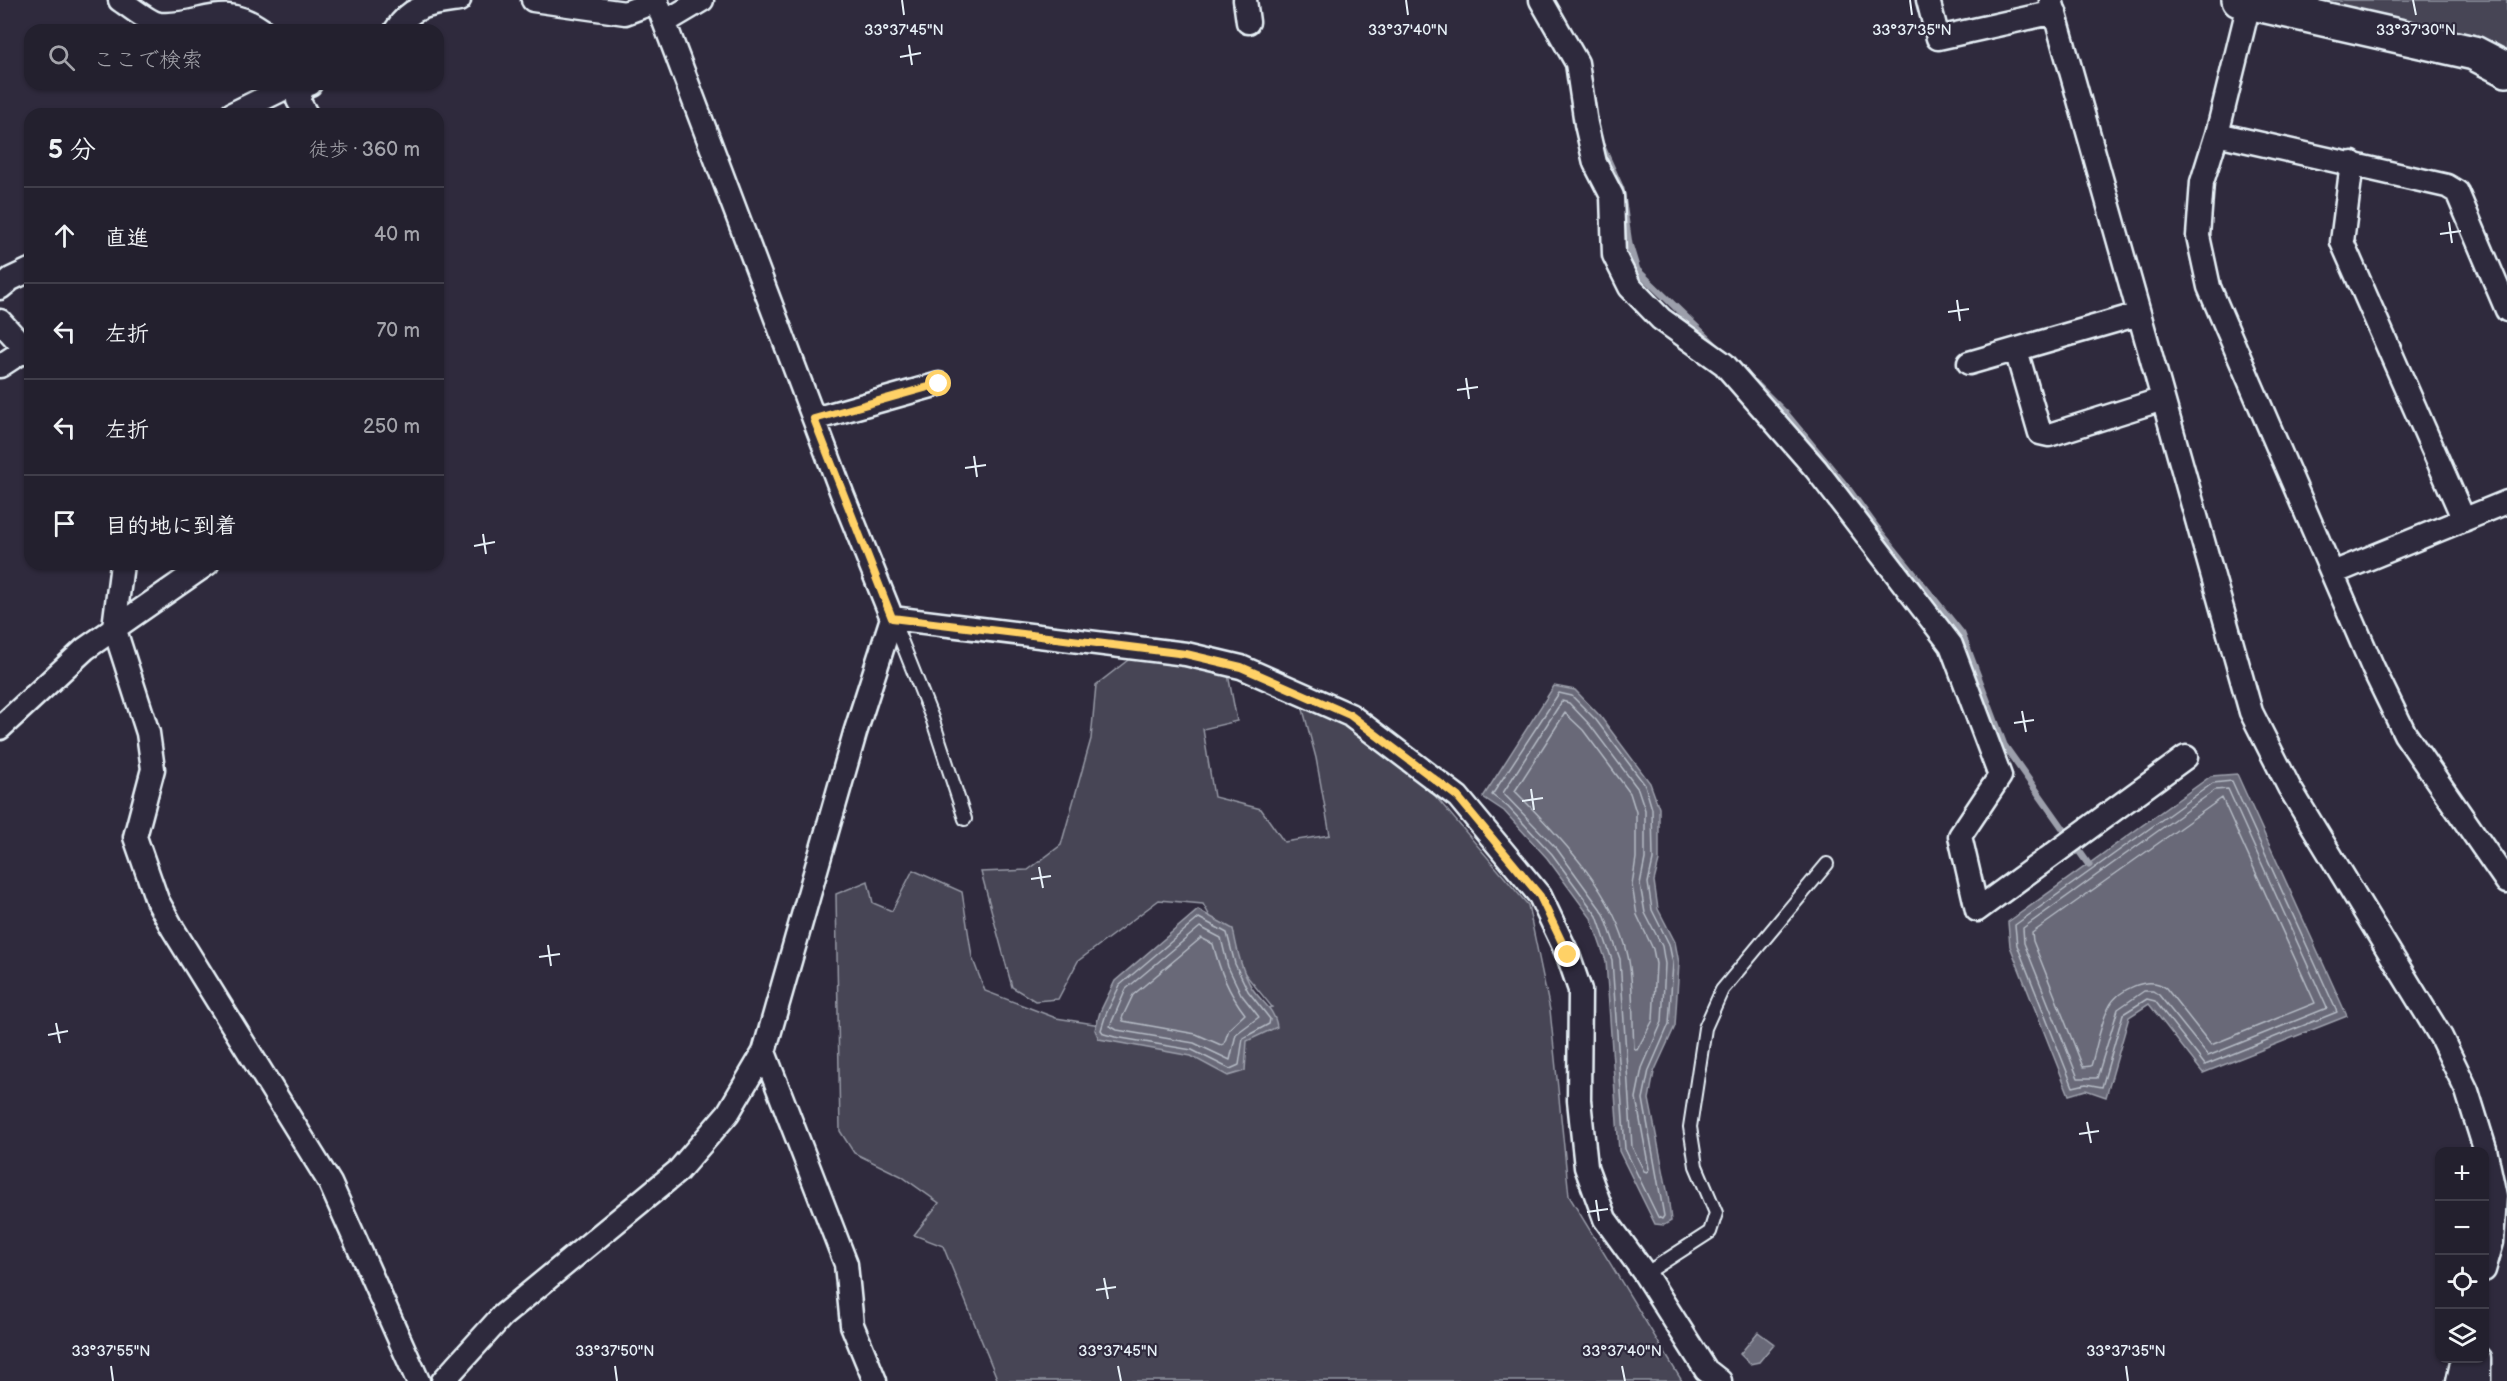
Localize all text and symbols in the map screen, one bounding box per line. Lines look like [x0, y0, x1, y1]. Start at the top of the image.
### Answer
text: 33°37'45"N [864, 21, 944, 40]
text: 33°37'40"N [1368, 21, 1448, 40]
text: 33°37'35"N [1872, 21, 1952, 40]
text: 33°37'30"N [2376, 21, 2456, 40]
search box [24, 24, 444, 90]
icon: search [45, 41, 78, 74]
text: ここで検索 [93, 47, 203, 74]
text: 5 分 [48, 135, 96, 166]
text: 徒歩 · 360 m [309, 138, 420, 162]
icon: ahead [48, 219, 81, 252]
text: 40 m [374, 223, 420, 247]
text: 直進 [105, 225, 149, 252]
icon: left [48, 315, 81, 348]
text: 70 m [376, 319, 420, 343]
text: 左折 [105, 321, 149, 348]
route start [925, 370, 951, 396]
icon: left [48, 411, 81, 444]
text: 250 m [363, 415, 420, 439]
text: 左折 [105, 417, 149, 444]
icon: arrive [48, 507, 81, 540]
text: 目的地に到着 [105, 513, 237, 540]
route end [1554, 941, 1580, 967]
map controls [2435, 1147, 2489, 1363]
button: + [2435, 1147, 2489, 1201]
button: − [2435, 1201, 2489, 1255]
button: locate [2435, 1255, 2489, 1309]
button: layers [2435, 1309, 2489, 1363]
text: 33°37'55"N [71, 1342, 151, 1361]
text: 33°37'50"N [575, 1342, 655, 1361]
text: 33°37'45"N [1078, 1342, 1158, 1361]
text: 33°37'40"N [1582, 1342, 1662, 1361]
text: 33°37'35"N [2086, 1342, 2166, 1361]

